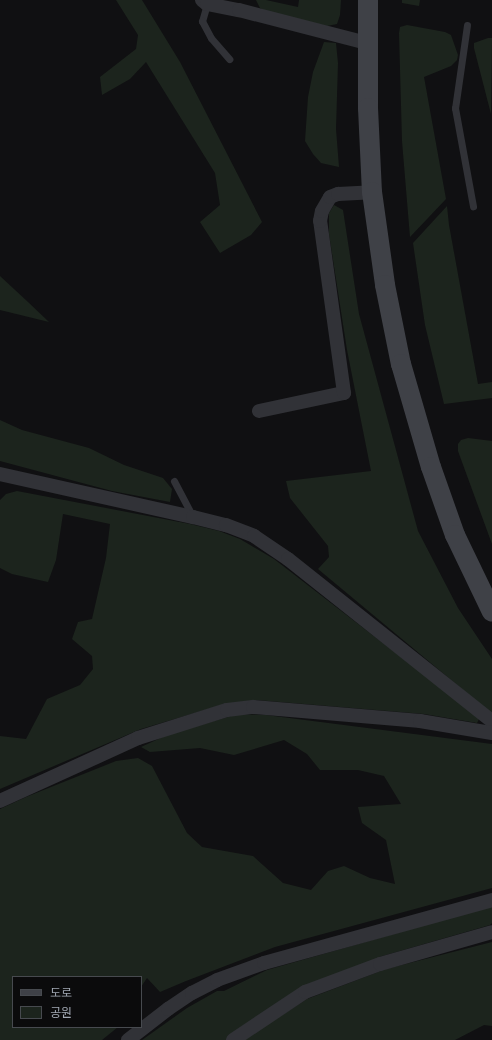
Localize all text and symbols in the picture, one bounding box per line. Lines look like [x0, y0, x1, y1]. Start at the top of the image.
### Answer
legend [12, 976, 142, 1028]
text: 도로 [50, 985, 72, 1001]
text: 공원 [50, 1005, 72, 1021]

